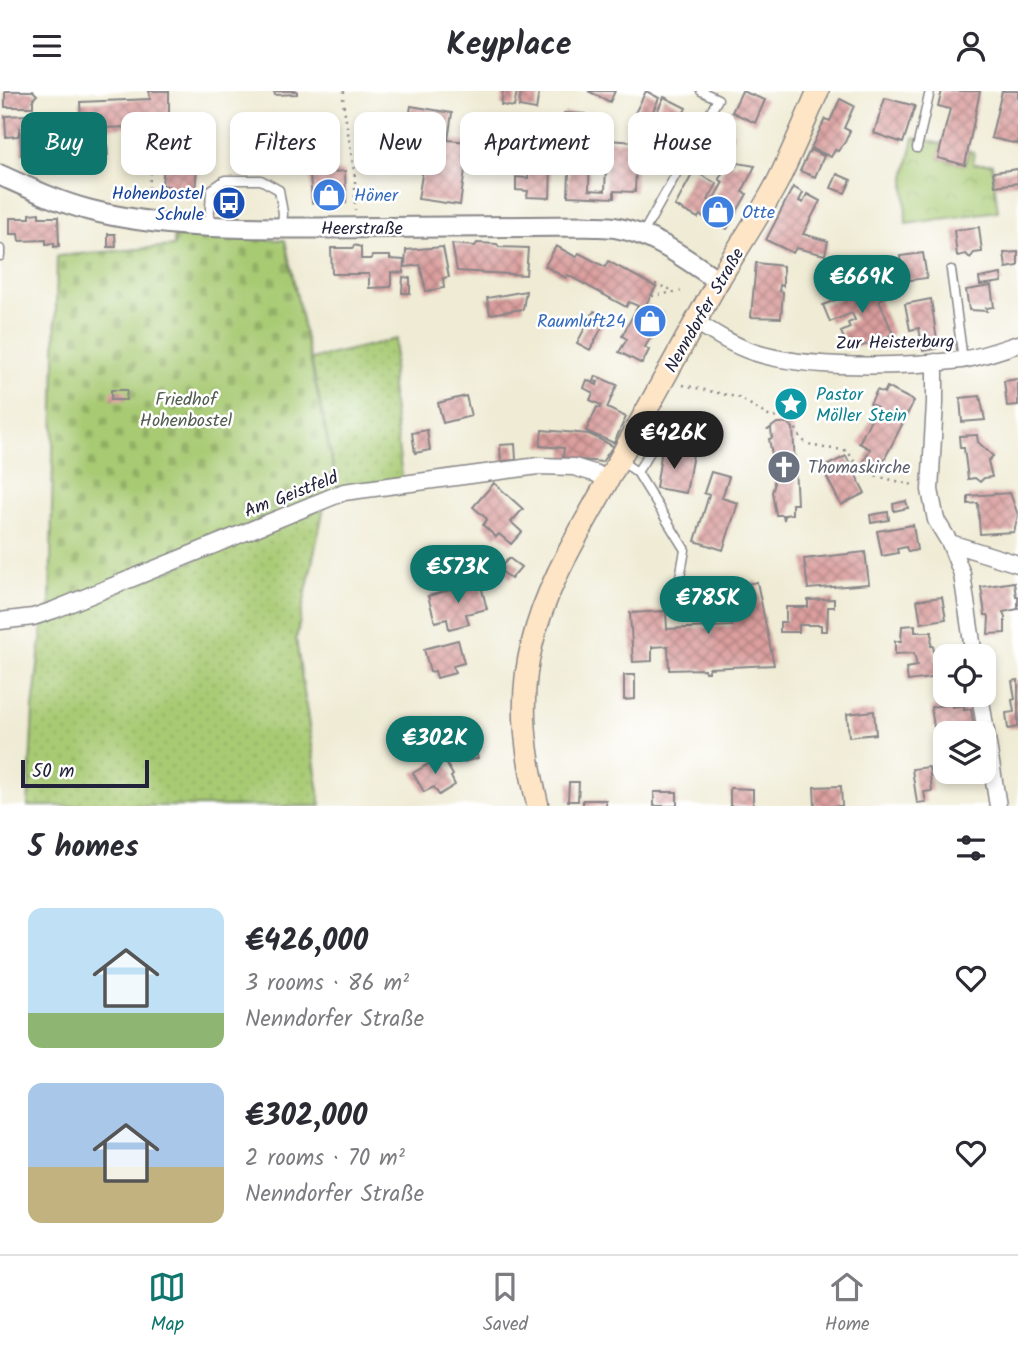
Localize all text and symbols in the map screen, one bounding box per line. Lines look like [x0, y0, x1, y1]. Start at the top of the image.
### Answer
text: Keyplace [447, 20, 571, 71]
icon: menu [28, 27, 66, 65]
icon: person [952, 27, 990, 65]
chip: Buy [21, 112, 107, 175]
chip: Rent [121, 112, 216, 175]
chip: Filters [230, 112, 340, 175]
chip: New [354, 112, 446, 175]
chip: Apartment [460, 112, 614, 175]
chip: House [628, 112, 736, 175]
shop icon: Höner [310, 176, 348, 214]
place label: Hohenbostel Schule [112, 180, 205, 230]
place label: Höner [354, 182, 399, 211]
bus stop icon: Hohenbostel Schule [210, 184, 248, 222]
shop icon: Otte [699, 193, 737, 231]
place label: Otte [742, 199, 775, 228]
street label: Heerstraße [321, 215, 403, 244]
street label: Nenndorfer Straße [658, 243, 753, 379]
pin: €669K [813, 255, 911, 315]
text: €669K [830, 260, 895, 296]
shop icon: Raumluft24 [631, 302, 669, 340]
place label: Raumluft24 [537, 308, 626, 337]
street label: Zur Heisterburg [835, 328, 955, 359]
place label: Pastor Möller Stein [816, 381, 907, 431]
place icon: Pastor Möller Stein [772, 385, 810, 423]
park label: Friedhof Hohenbostel [140, 386, 233, 436]
pin: €426K [625, 411, 723, 471]
text: €426K [641, 416, 707, 452]
church icon: Thomaskirche [765, 448, 803, 486]
place label: Thomaskirche [808, 454, 910, 483]
street label: Am Geistfeld [240, 464, 344, 527]
pin: €573K [409, 545, 507, 605]
text: €573K [426, 550, 490, 586]
pin: €785K [659, 577, 757, 636]
text: €785K [676, 581, 740, 617]
map controls [933, 644, 996, 784]
button: locate [933, 644, 996, 707]
pin: €302K [386, 717, 484, 776]
text: €302K [402, 721, 468, 757]
button: layers [933, 721, 996, 784]
scale bar [21, 757, 149, 789]
text: 50 m [32, 757, 74, 787]
text: 5 homes [28, 824, 139, 872]
icon: filters [952, 829, 990, 867]
text: €426,000 [245, 918, 368, 966]
icon: home [84, 936, 168, 1020]
icon: heart [952, 959, 990, 997]
text: 3 rooms · 86 m² [245, 966, 409, 1002]
text: Nenndorfer Straße [245, 1002, 424, 1038]
text: €302,000 [245, 1093, 367, 1141]
icon: home [84, 1111, 168, 1195]
icon: heart [952, 1134, 990, 1172]
text: 2 rooms · 70 m² [245, 1141, 405, 1177]
text: Nenndorfer Straße [245, 1177, 424, 1213]
tab: Map [148, 1268, 186, 1340]
tab: Saved [483, 1268, 528, 1340]
tab: Home [825, 1268, 870, 1340]

